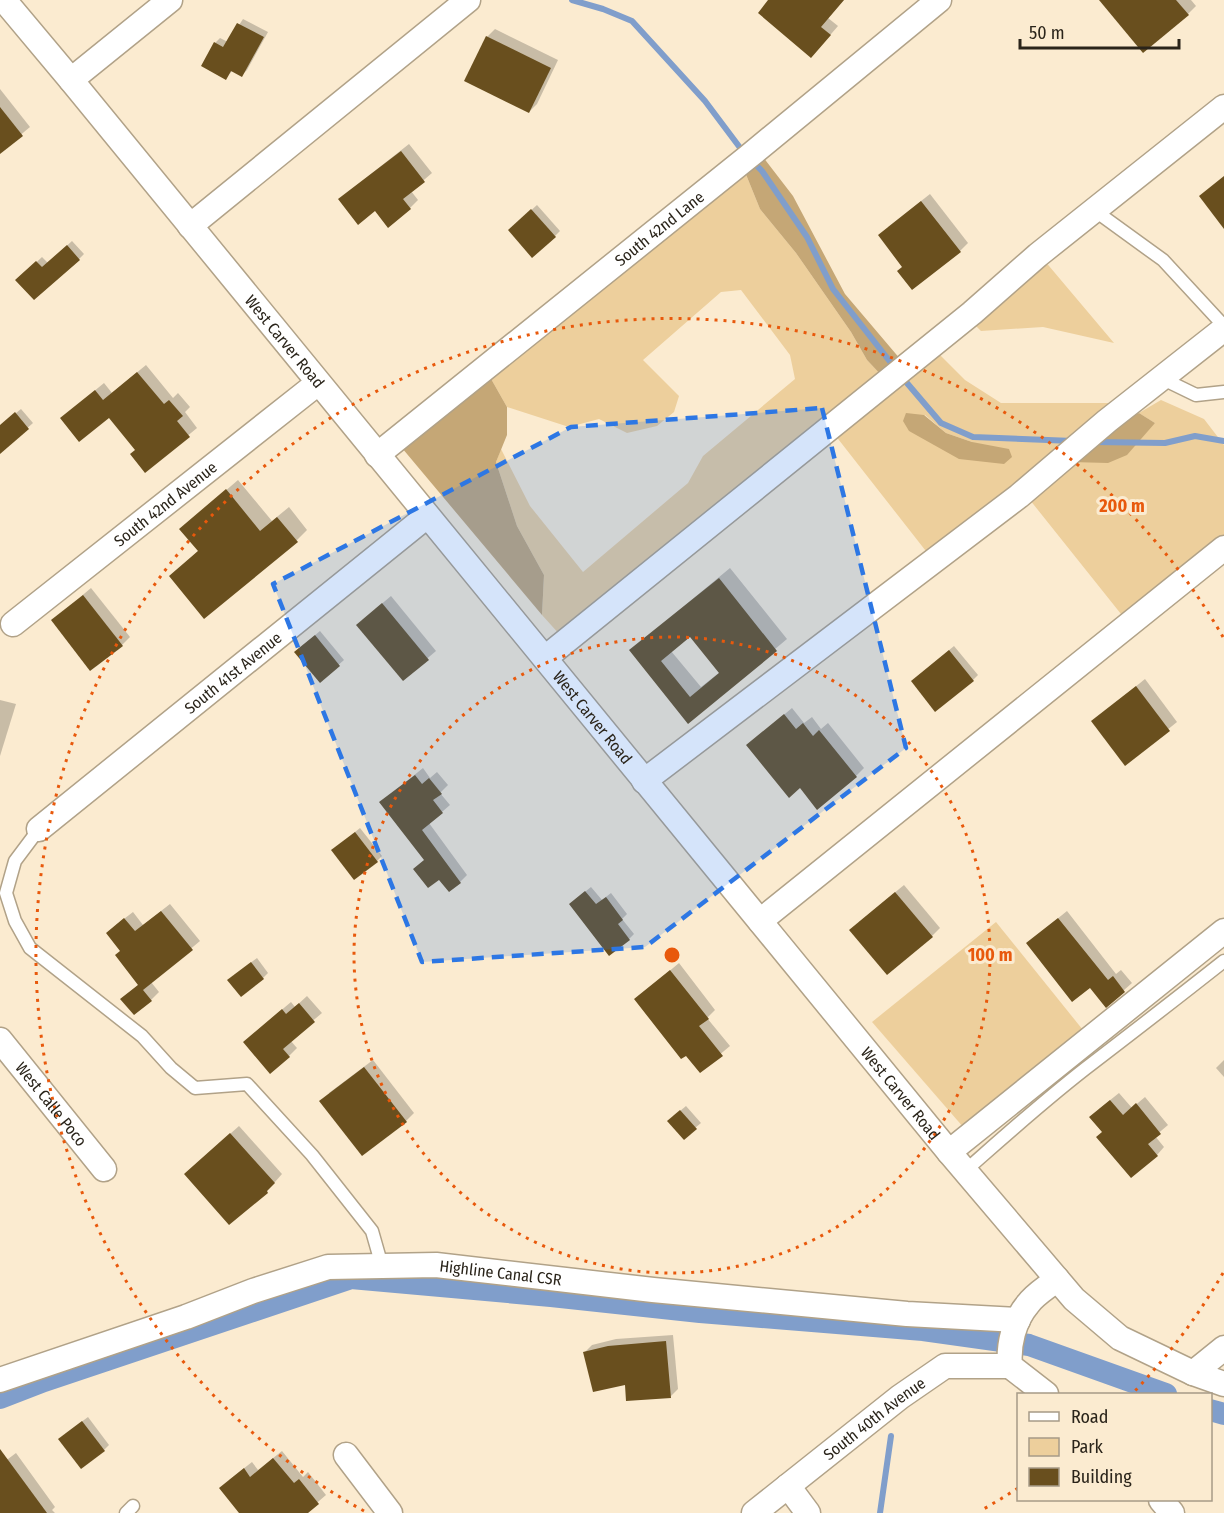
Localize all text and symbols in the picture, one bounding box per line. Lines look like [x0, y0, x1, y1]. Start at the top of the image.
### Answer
scale bar [1020, 12, 1179, 50]
text: 50 m [1029, 22, 1065, 44]
street label: South 42nd Lane [611, 187, 708, 270]
street label: West Carver Road [241, 291, 328, 392]
street label: South 42nd Avenue [110, 458, 221, 551]
text: 200 m [1098, 495, 1145, 517]
street label: South 41st Avenue [181, 628, 286, 718]
street label: West Carver Road [549, 667, 636, 768]
text: 100 m [968, 944, 1012, 966]
centre of rings [662, 945, 682, 965]
street label: West Carver Road [857, 1043, 944, 1144]
street label: West Calle Poco [11, 1058, 91, 1150]
street label: Highline Canal CSR [438, 1256, 563, 1289]
street label: South 40th Avenue [820, 1373, 929, 1464]
legend [1017, 1393, 1212, 1501]
text: Road [1071, 1406, 1108, 1428]
text: Park [1071, 1436, 1104, 1458]
text: Building [1071, 1466, 1132, 1488]

